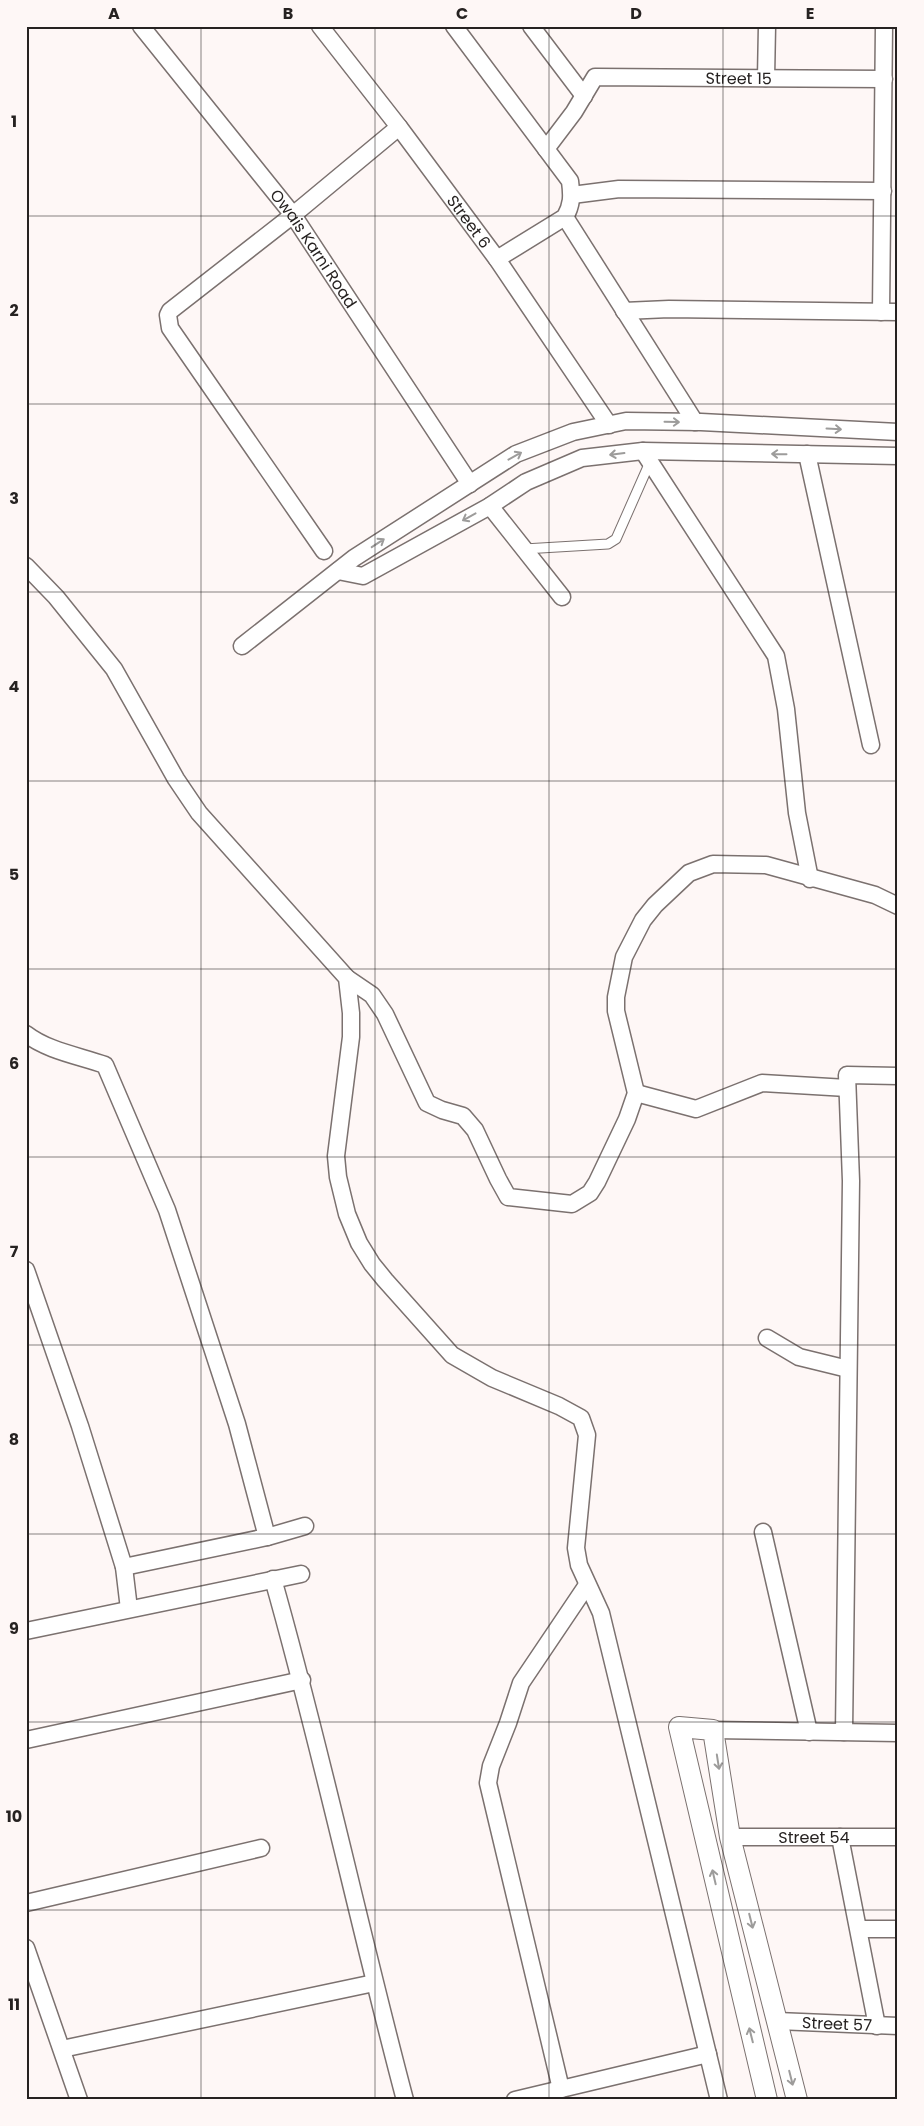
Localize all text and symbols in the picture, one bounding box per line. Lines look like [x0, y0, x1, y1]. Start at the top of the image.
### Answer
text: A [108, 2, 120, 25]
text: B [283, 2, 293, 25]
text: C [456, 2, 468, 25]
text: D [630, 2, 642, 25]
text: E [806, 2, 814, 25]
street label: Street 15 [706, 66, 772, 90]
text: 1 [11, 110, 17, 133]
street label: Owais Karni Road [265, 184, 363, 313]
street label: Street 6 [442, 190, 497, 253]
text: 2 [9, 299, 19, 322]
one-way arrow [663, 417, 679, 427]
one-way arrow [826, 424, 842, 434]
one-way arrow [609, 449, 625, 459]
one-way arrow [771, 449, 788, 459]
one-way arrow [507, 450, 521, 460]
text: 3 [9, 487, 19, 510]
one-way arrow [462, 512, 477, 522]
one-way arrow [371, 538, 385, 549]
text: 4 [9, 675, 20, 698]
text: 5 [9, 863, 19, 886]
text: 6 [9, 1052, 19, 1075]
text: 7 [10, 1240, 19, 1263]
text: 8 [9, 1428, 19, 1451]
text: 9 [9, 1617, 19, 1640]
one-way arrow [714, 1753, 724, 1769]
text: 10 [6, 1805, 22, 1828]
street label: Street 54 [778, 1826, 850, 1849]
one-way arrow [709, 1870, 718, 1886]
one-way arrow [747, 1912, 756, 1928]
text: 11 [8, 1993, 20, 2016]
street label: Street 57 [802, 2011, 873, 2036]
one-way arrow [746, 2028, 755, 2044]
one-way arrow [787, 2070, 796, 2086]

